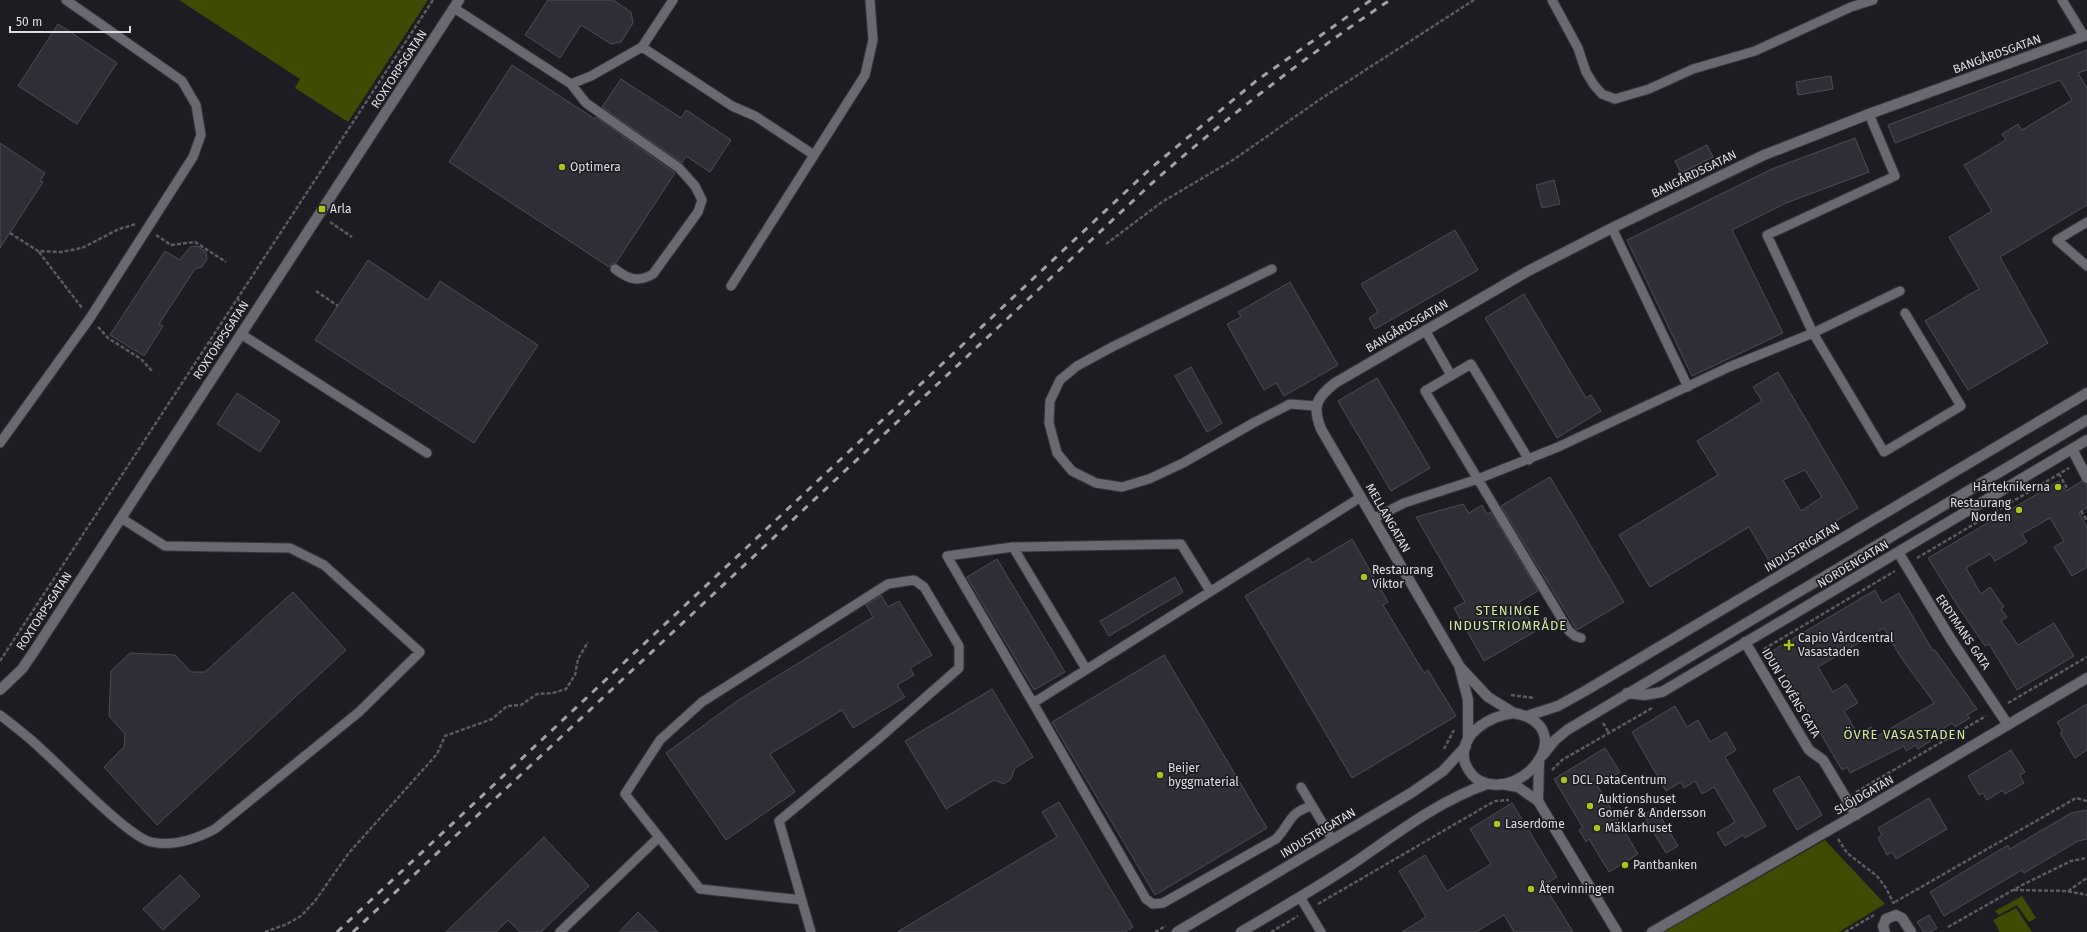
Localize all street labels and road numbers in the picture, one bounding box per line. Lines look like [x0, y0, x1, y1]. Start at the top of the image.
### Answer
street label: ROXTORPSGATAN [368, 27, 430, 111]
street label: BANGÅRDSGATAN [1950, 30, 2043, 76]
street label: BANGÅRDSGATAN [1648, 146, 1739, 201]
street label: BANGÅRDSGATAN [1362, 295, 1451, 355]
street label: ROXTORPSGATAN [190, 298, 252, 382]
street label: MELLANGATAN [1363, 481, 1413, 555]
street label: INDUSTRIGATAN [1762, 519, 1842, 575]
street label: NORDENGATAN [1815, 537, 1891, 591]
street label: ROXTORPSGATAN [13, 569, 75, 653]
street label: ERDTMANS GATA [1933, 592, 1993, 672]
street label: IDUN LOVÉNS GATA [1759, 645, 1824, 740]
street label: SLÖJDGATAN [1831, 771, 1896, 818]
street label: INDUSTRIGATAN [1278, 805, 1358, 861]

